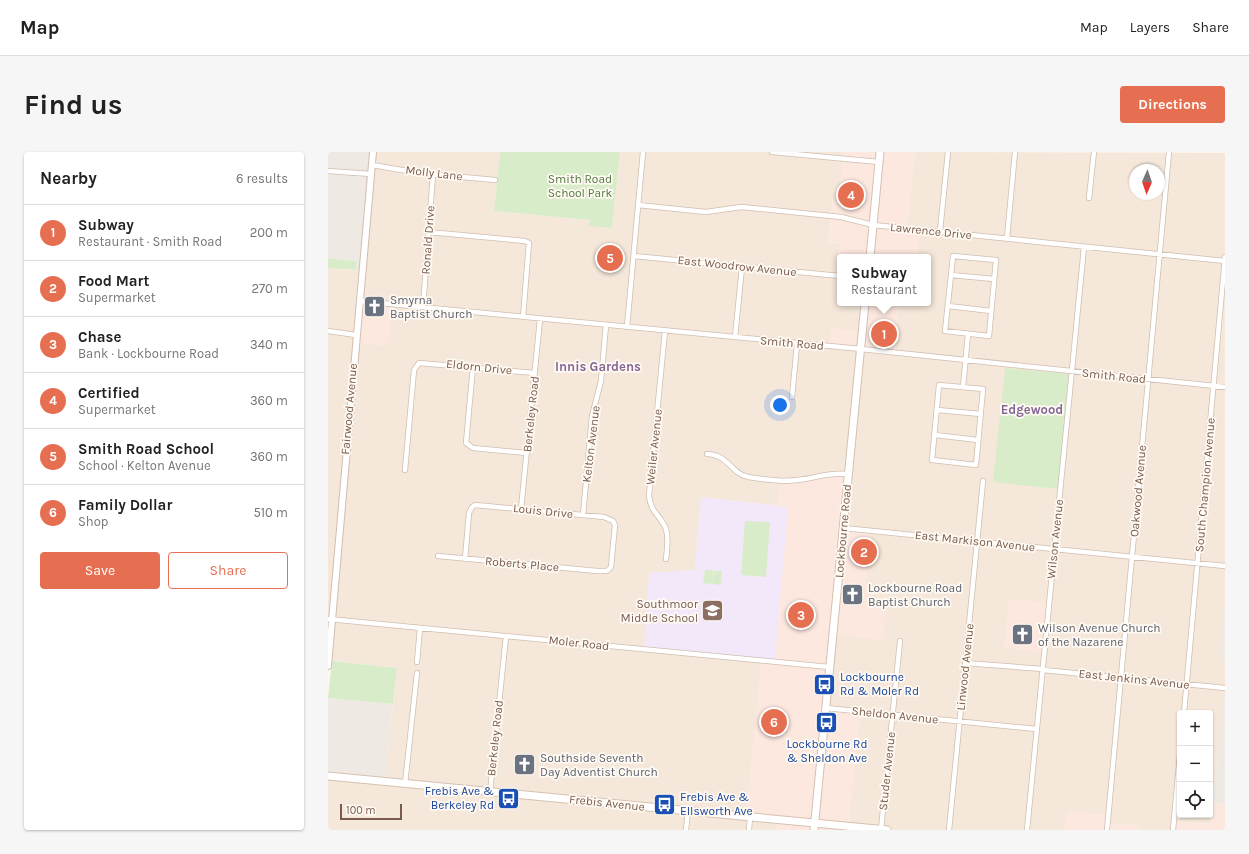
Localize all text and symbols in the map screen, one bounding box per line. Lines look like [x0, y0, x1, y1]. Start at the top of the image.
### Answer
text: Map [20, 17, 59, 39]
text: Map [1080, 19, 1108, 36]
text: Layers [1130, 19, 1170, 36]
text: Share [1192, 19, 1229, 36]
button: Directions [1120, 86, 1225, 123]
text: Find us [24, 88, 123, 121]
street label: Molly Lane [405, 163, 463, 183]
north arrow [1129, 164, 1165, 200]
text: Nearby [40, 168, 97, 188]
text: 6 results [236, 171, 288, 186]
park label: Smith Road School Park [548, 172, 612, 200]
pin: 4 [838, 180, 864, 210]
street label: Ronald Drive [419, 205, 437, 275]
text: Subway [78, 216, 134, 234]
street label: Lawrence Drive [890, 220, 972, 242]
text: 1 [51, 225, 55, 240]
text: 200 m [250, 225, 288, 240]
text: Restaurant · Smith Road [78, 234, 222, 249]
pin: 5 [597, 243, 623, 273]
street label: East Woodrow Avenue [677, 253, 797, 279]
popup [837, 254, 931, 306]
text: Subway [851, 264, 907, 282]
text: Food Mart [78, 272, 149, 290]
text: 2 [49, 281, 57, 296]
text: 270 m [251, 281, 288, 296]
text: Restaurant [851, 282, 917, 297]
text: Supermarket [78, 290, 156, 305]
place label: Smyrna Baptist Church [390, 293, 472, 321]
church icon: Smyrna Baptist Church [361, 294, 387, 320]
pin: 1 [871, 319, 897, 349]
text: Chase [78, 328, 122, 346]
street label: Smith Road [759, 333, 825, 353]
text: 3 [49, 337, 57, 352]
text: 340 m [250, 337, 288, 352]
text: Bank · Lockbourne Road [78, 346, 219, 361]
street label: Eldorn Drive [445, 357, 513, 377]
district label: Innis Gardens [555, 359, 641, 374]
street label: Fairwood Avenue [338, 363, 360, 455]
street label: Smith Road [1081, 366, 1147, 386]
street label: Berkeley Road [520, 375, 542, 453]
text: Certified [78, 384, 140, 402]
text: 4 [49, 393, 57, 408]
text: 360 m [250, 393, 288, 408]
your location [770, 395, 790, 415]
text: Supermarket [78, 402, 156, 417]
district label: Edgewood [1001, 402, 1063, 417]
street label: Kelton Avenue [579, 405, 603, 483]
street label: Weiler Avenue [643, 408, 665, 486]
street label: South Champion Avenue [1192, 417, 1218, 553]
text: Smith Road School [78, 440, 214, 458]
street label: Oakwood Avenue [1127, 444, 1149, 538]
text: 5 [49, 449, 57, 464]
text: 360 m [250, 449, 288, 464]
text: School · Kelton Avenue [78, 458, 211, 473]
street label: Lockbourne Road [832, 483, 854, 579]
text: Family Dollar [78, 496, 172, 514]
street label: Wilson Avenue [1044, 498, 1066, 580]
street label: Louis Drive [512, 501, 574, 521]
text: 6 [49, 505, 57, 520]
text: 510 m [253, 505, 288, 520]
text: Shop [78, 514, 108, 529]
street label: East Markison Avenue [914, 528, 1036, 554]
pin: 2 [851, 537, 877, 567]
button: Save [40, 552, 160, 589]
button: Share [168, 552, 288, 589]
street label: Roberts Place [484, 554, 560, 574]
place label: Lockbourne Road Baptist Church [868, 581, 962, 609]
church icon: Lockbourne Road Baptist Church [840, 582, 866, 608]
place label: Southmoor Middle School [621, 597, 699, 625]
school or university icon: Southmoor Middle School [700, 598, 726, 624]
pin: 3 [788, 600, 814, 630]
place label: Wilson Avenue Church of the Nazarene [1038, 621, 1161, 649]
church icon: Wilson Avenue Church of the Nazarene [1009, 622, 1035, 648]
street label: Linwood Avenue [953, 623, 977, 711]
street label: Moler Road [548, 633, 610, 653]
street label: East Jenkins Avenue [1078, 666, 1190, 692]
place label: Lockbourne Rd & Moler Rd [840, 670, 919, 698]
bus stop icon: Lockbourne Rd & Moler Rd [812, 671, 838, 697]
street label: Berkeley Road [484, 699, 506, 777]
street label: Sheldon Avenue [851, 703, 939, 727]
pin: 6 [761, 707, 787, 737]
bus stop icon: Lockbourne Rd & Sheldon Ave [814, 710, 840, 736]
map controls [1177, 710, 1213, 818]
button: + [1177, 710, 1213, 746]
street label: Studer Avenue [876, 731, 898, 811]
place label: Lockbourne Rd & Sheldon Ave [786, 737, 868, 765]
button: − [1177, 746, 1213, 782]
place label: Southside Seventh Day Adventist Church [540, 751, 658, 779]
church icon: Southside Seventh Day Adventist Church [511, 752, 537, 778]
button: locate [1177, 782, 1213, 818]
place label: Frebis Ave & Berkeley Rd [425, 784, 494, 812]
bus stop icon: Frebis Ave & Berkeley Rd [496, 785, 522, 811]
place label: Frebis Ave & Ellsworth Ave [680, 790, 753, 818]
bus stop icon: Frebis Ave & Ellsworth Ave [651, 791, 677, 817]
street label: Frebis Avenue [568, 792, 646, 814]
scale bar [340, 802, 402, 821]
text: 100 m [346, 804, 376, 817]

